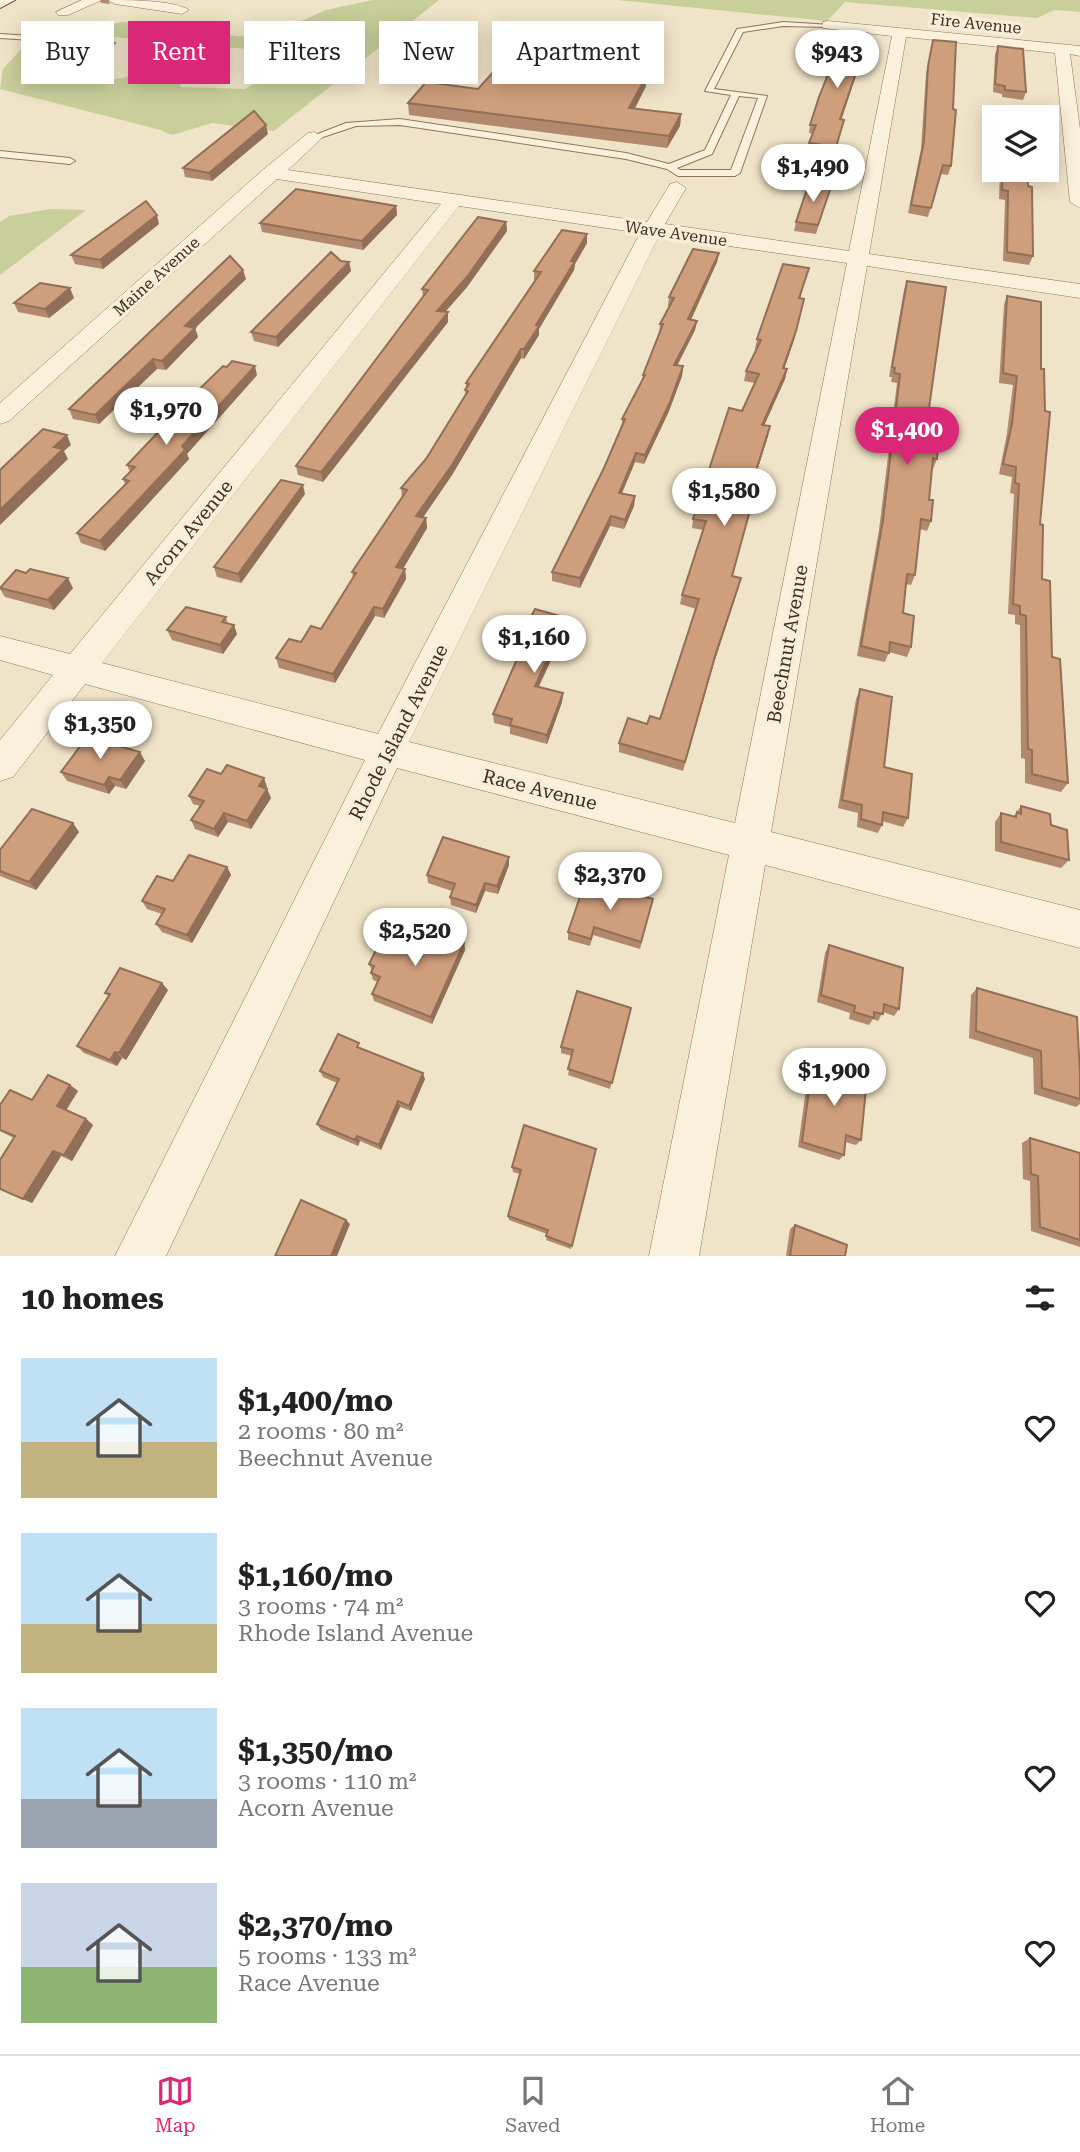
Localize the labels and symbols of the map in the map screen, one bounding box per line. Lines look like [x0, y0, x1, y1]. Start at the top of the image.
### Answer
street label: Fire Avenue [930, 9, 1023, 38]
pin: $943 [796, 31, 878, 90]
pin: $1,490 [756, 144, 870, 204]
street label: Wave Avenue [624, 217, 728, 250]
street label: Maine Avenue [109, 233, 203, 320]
pin: $1,970 [109, 388, 223, 447]
pin: $1,400 [850, 407, 964, 467]
pin: $1,580 [667, 468, 781, 528]
street label: Acorn Avenue [139, 475, 238, 590]
street label: Beechnut Avenue [762, 563, 813, 725]
pin: $1,160 [477, 616, 591, 675]
street label: Rhode Island Avenue [344, 640, 453, 824]
pin: $1,350 [43, 702, 157, 761]
street label: Race Avenue [480, 764, 599, 815]
pin: $2,370 [553, 852, 667, 912]
pin: $2,520 [358, 908, 472, 968]
pin: $1,900 [777, 1048, 891, 1108]

